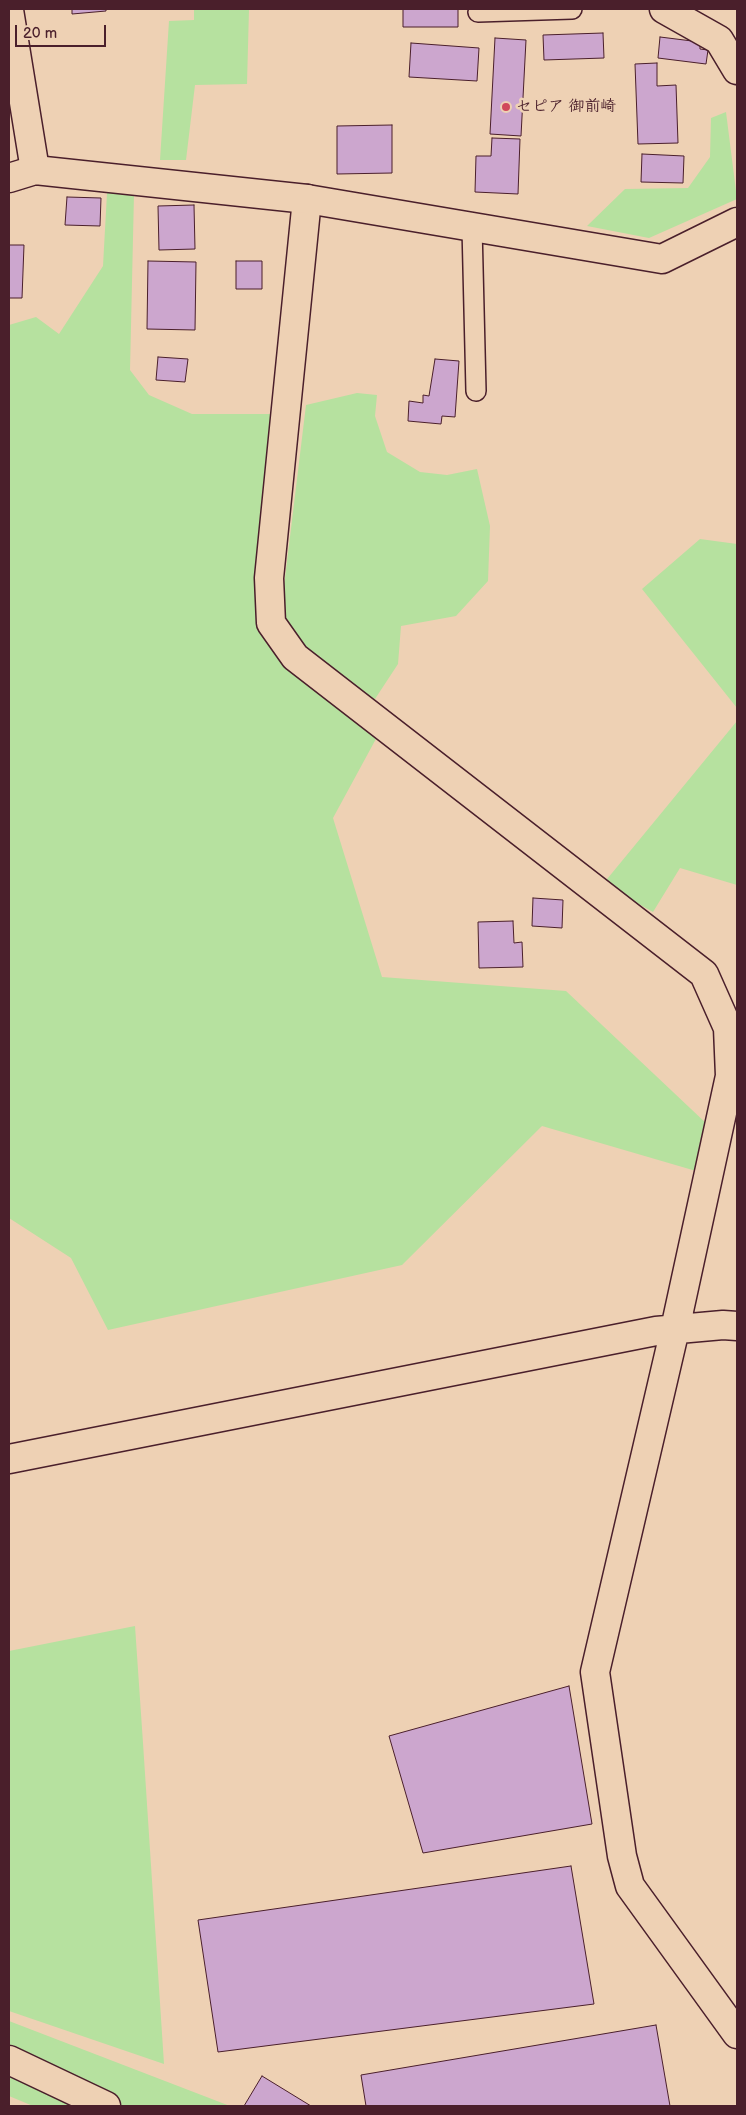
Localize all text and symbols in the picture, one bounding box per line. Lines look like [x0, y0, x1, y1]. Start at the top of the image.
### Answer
scale bar [18, 15, 109, 47]
text: 20 m [23, 24, 57, 43]
place label: セピア 御前崎 [516, 97, 616, 117]
marker: セピア 御前崎 [500, 101, 512, 113]

